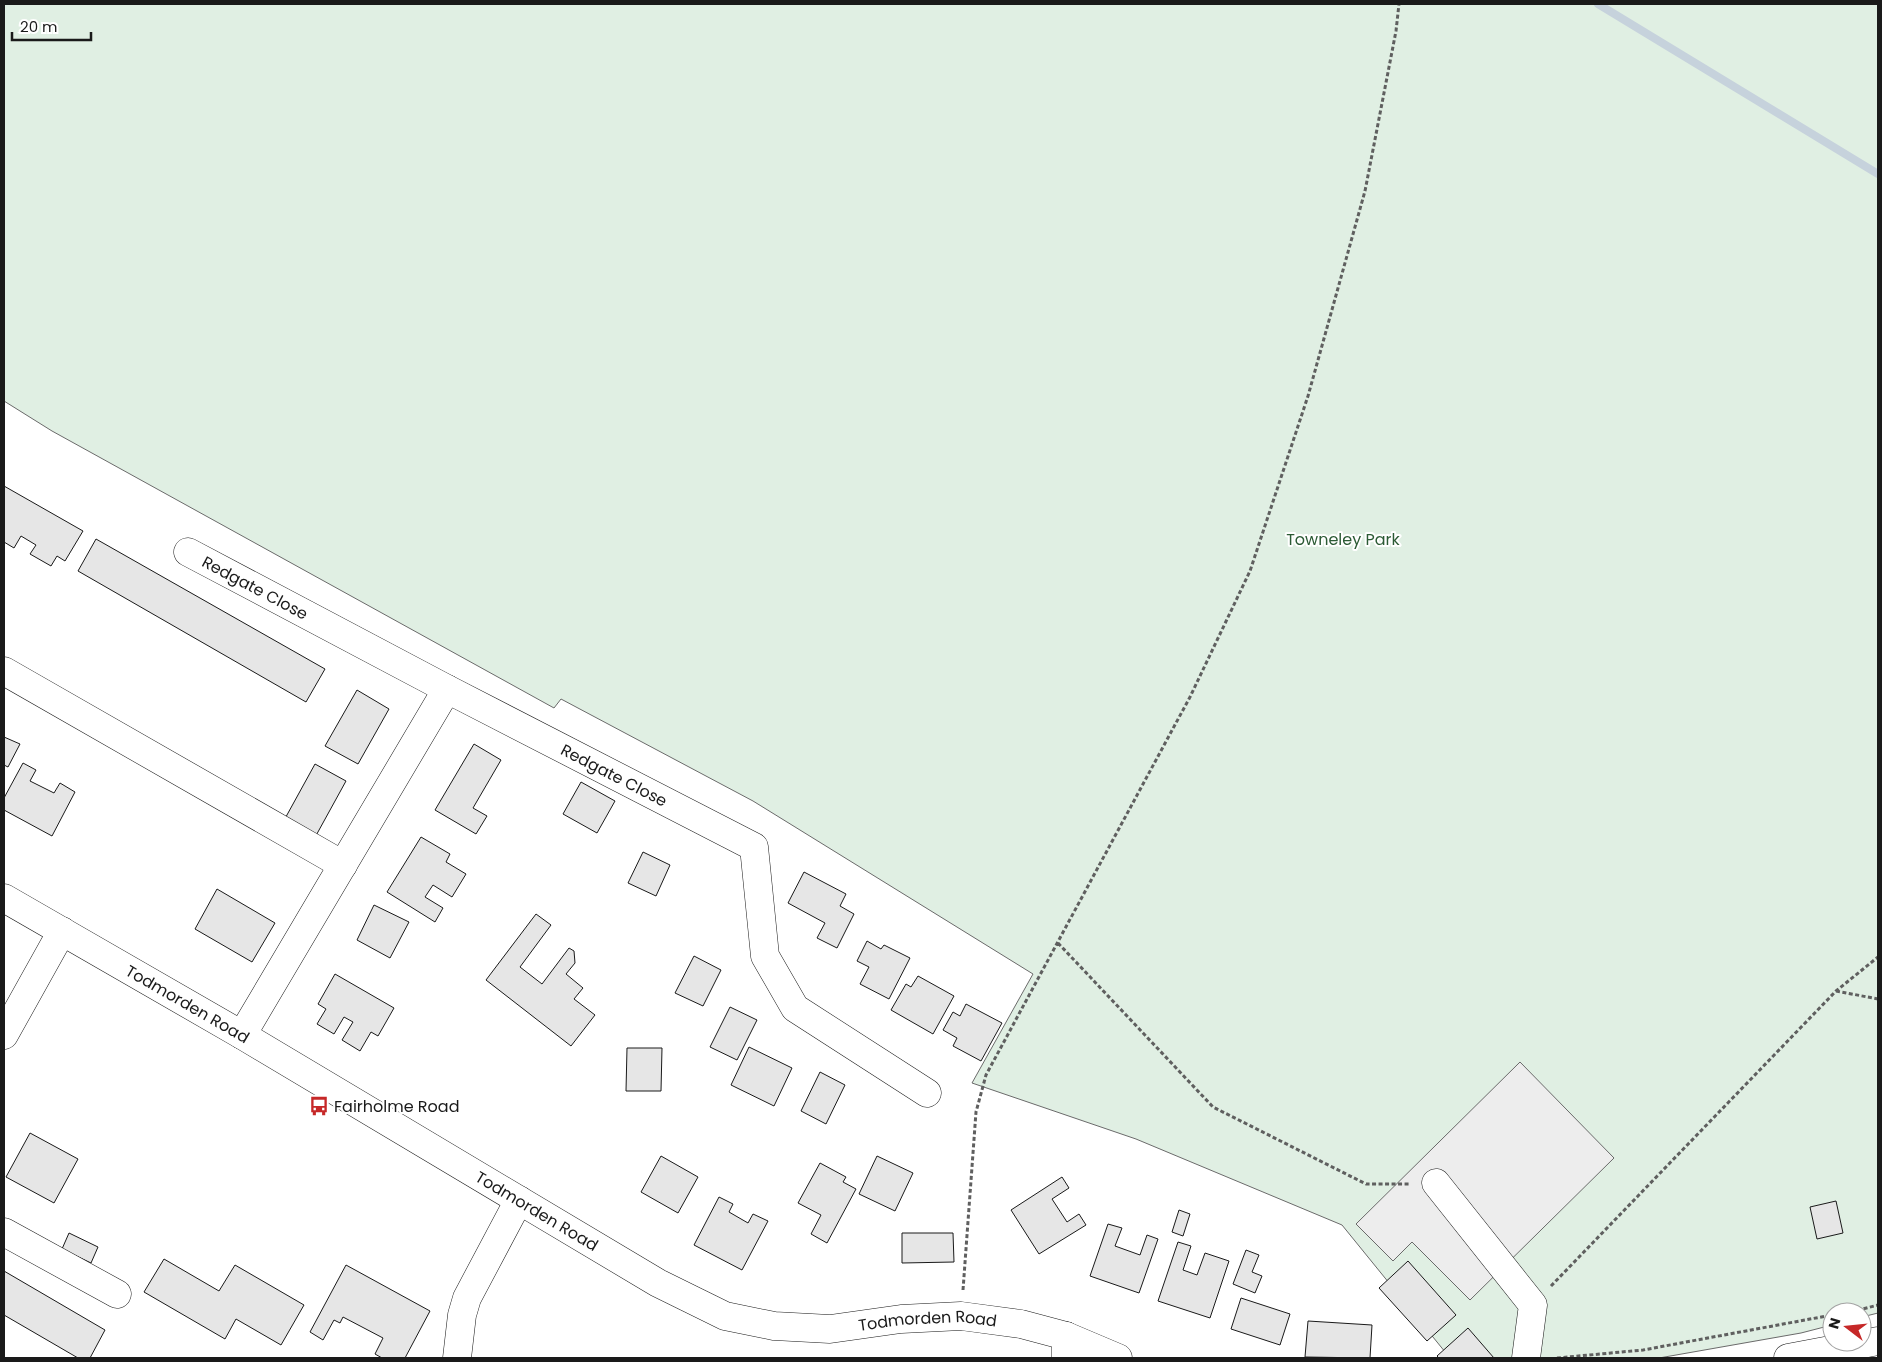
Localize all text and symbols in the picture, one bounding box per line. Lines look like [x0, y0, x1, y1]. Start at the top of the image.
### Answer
scale bar [12, 10, 91, 42]
text: 20 m [20, 16, 58, 37]
park label: Towneley Park [1286, 528, 1401, 551]
street label: Redgate Close [198, 550, 312, 626]
street label: Redgate Close [557, 738, 671, 813]
street label: Todmorden Road [121, 959, 254, 1049]
bus stop icon: Fairholme Road [308, 1095, 330, 1117]
place label: Fairholme Road [334, 1095, 459, 1118]
street label: Todmorden Road [471, 1166, 602, 1257]
north arrow [1822, 1302, 1872, 1352]
street label: Todmorden Road [857, 1305, 998, 1337]
text: N [1823, 1316, 1846, 1331]

